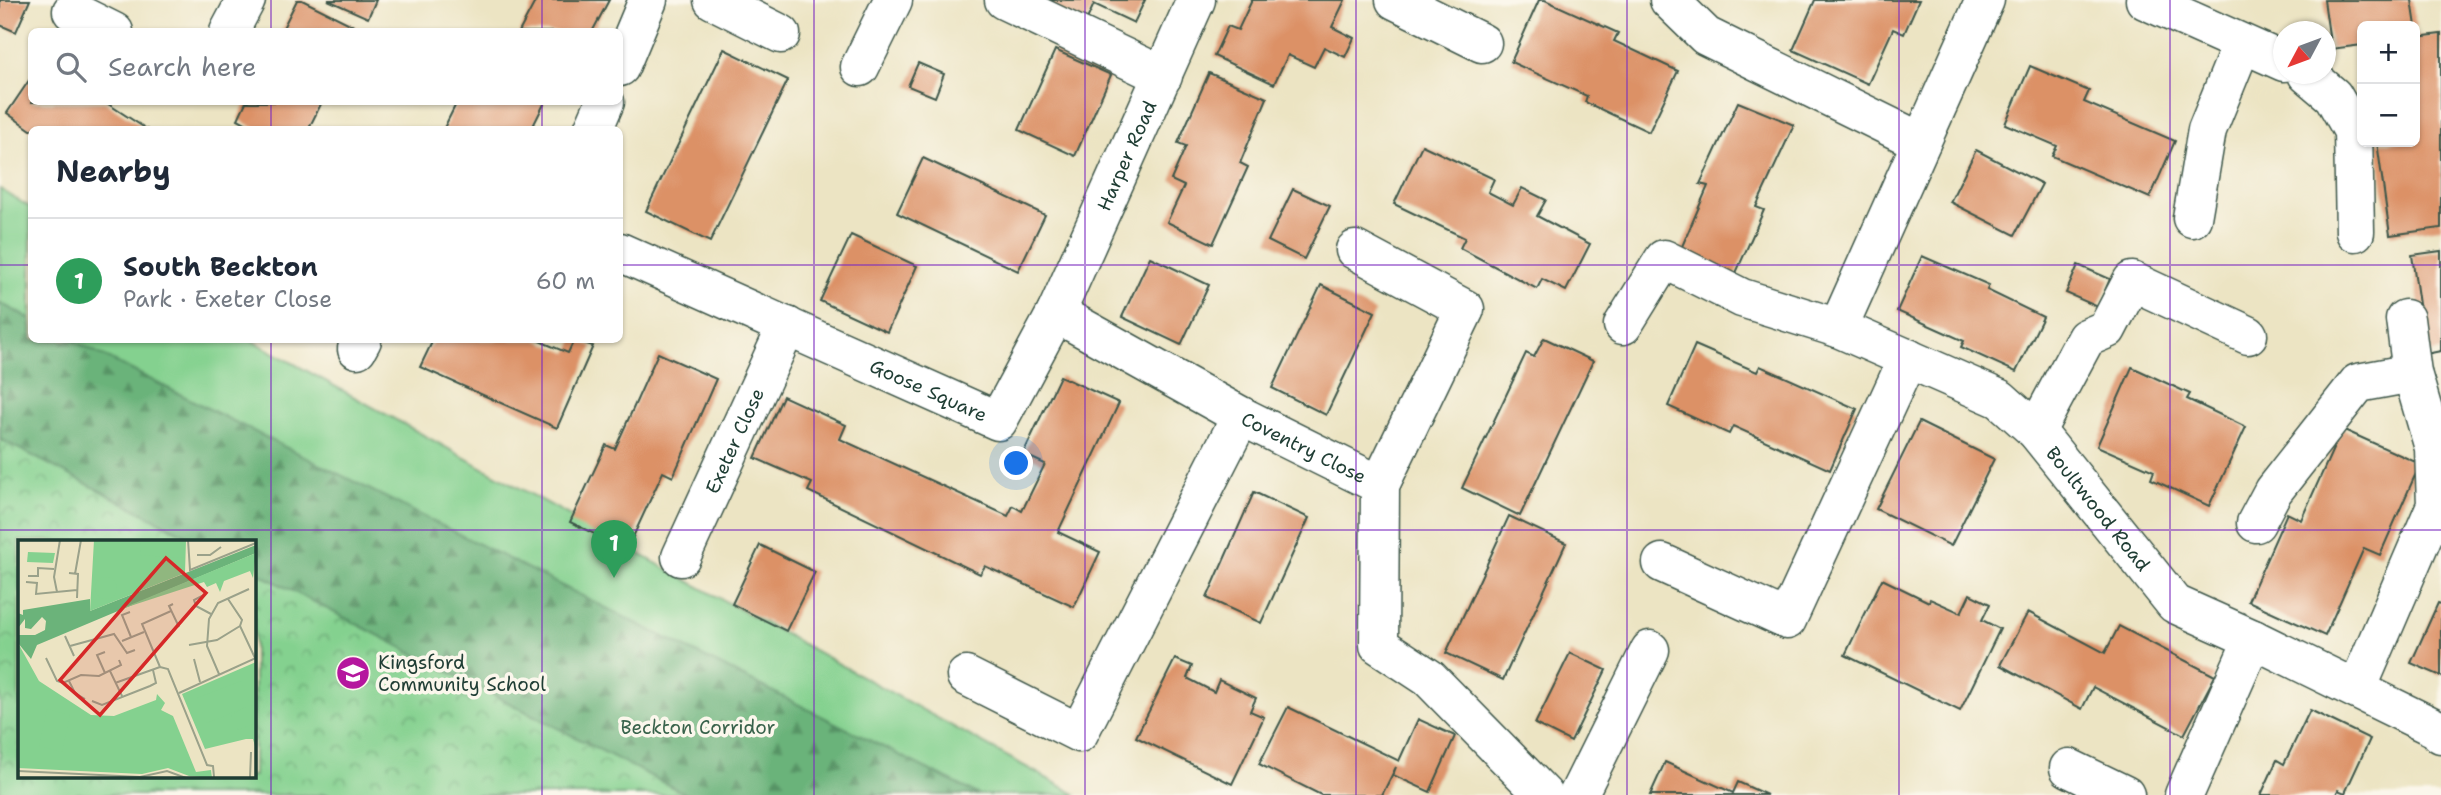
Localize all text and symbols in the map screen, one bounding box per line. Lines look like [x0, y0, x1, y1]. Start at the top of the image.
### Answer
north arrow [2273, 21, 2336, 84]
map controls [2357, 21, 2420, 147]
button: + [2357, 21, 2420, 84]
search box [28, 28, 623, 105]
icon: search [52, 48, 90, 86]
text: Search here [108, 49, 257, 84]
button: − [2357, 84, 2420, 147]
street label: Harper Road [1091, 97, 1162, 215]
text: Nearby [56, 151, 171, 192]
text: South Beckton [123, 249, 318, 284]
text: 1 [74, 266, 84, 296]
text: 60 m [536, 266, 595, 296]
text: Park · Exeter Close [123, 284, 332, 314]
street label: Goose Square [866, 353, 991, 428]
street label: Exeter Close [700, 384, 770, 498]
street label: Coventry Close [1237, 406, 1370, 489]
street label: Boultwood Road [2040, 441, 2156, 576]
your location [999, 446, 1033, 480]
pin: 1 [591, 520, 637, 578]
inset map [18, 540, 256, 778]
place label: Kingsford Community School [378, 650, 546, 697]
school or university icon: Kingsford Community School [334, 654, 372, 692]
park label: Beckton Corridor [620, 715, 776, 740]

